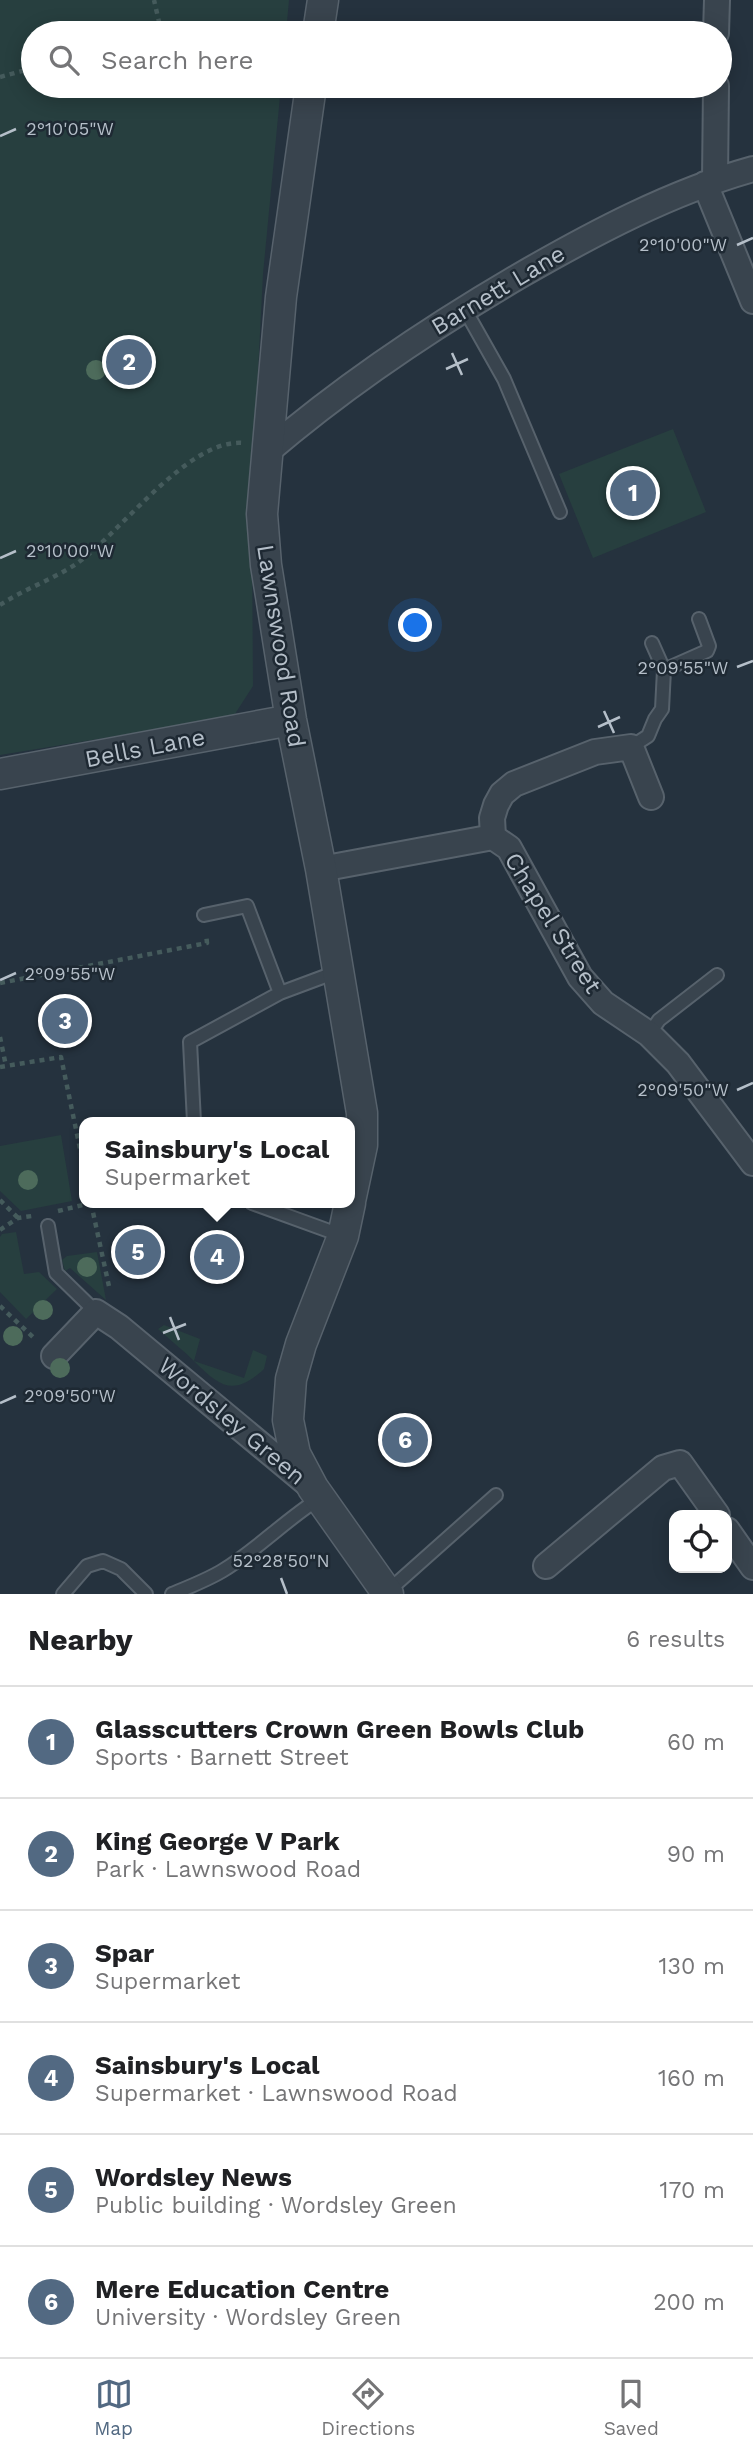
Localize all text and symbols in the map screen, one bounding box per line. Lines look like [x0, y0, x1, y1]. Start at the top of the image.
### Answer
search box [21, 21, 732, 98]
icon: search [45, 41, 83, 79]
text: Search here [101, 45, 253, 75]
text: 2°10'05"W [26, 118, 114, 139]
text: 2°10'00"W [639, 234, 727, 255]
street label: Barnett Lane [426, 239, 570, 341]
pin: 2 [106, 336, 152, 388]
pin: 1 [610, 467, 656, 519]
text: 2°10'00"W [26, 540, 114, 561]
street label: Lawnswood Road [251, 543, 311, 749]
your location [398, 608, 432, 642]
text: 2°09'55"W [638, 657, 728, 678]
street label: Bells Lane [83, 723, 207, 773]
street label: Chapel Street [499, 847, 607, 999]
text: 2°09'55"W [25, 963, 115, 984]
pin: 3 [42, 995, 88, 1047]
text: 2°09'50"W [637, 1079, 729, 1100]
popup [79, 1117, 355, 1208]
text: Sainsbury's Local [105, 1134, 329, 1164]
text: Supermarket [105, 1164, 250, 1191]
pin: 5 [115, 1226, 161, 1278]
pin: 4 [194, 1231, 240, 1283]
street label: Wordsley Green [153, 1351, 311, 1491]
text: 2°09'50"W [24, 1385, 116, 1406]
pin: 6 [382, 1414, 428, 1466]
map controls [669, 1510, 732, 1573]
button: locate [669, 1510, 732, 1573]
text: 52°28'50"N [232, 1550, 330, 1571]
text: Nearby [28, 1622, 133, 1657]
text: 6 results [626, 1626, 725, 1653]
text: Glasscutters Crown Green Bowls Club [95, 1714, 584, 1744]
text: 1 [46, 1729, 56, 1756]
text: 60 m [667, 1729, 725, 1756]
text: Sports · Barnett Street [95, 1744, 349, 1771]
text: King George V Park [95, 1826, 340, 1856]
text: 2 [44, 1841, 58, 1868]
text: 90 m [667, 1841, 725, 1868]
text: Park · Lawnswood Road [95, 1856, 361, 1883]
text: Spar [95, 1938, 154, 1968]
text: 3 [44, 1953, 58, 1980]
text: 130 m [659, 1953, 725, 1980]
text: Supermarket [95, 1968, 240, 1995]
text: Sainsbury's Local [95, 2050, 320, 2080]
text: 4 [44, 2065, 58, 2092]
text: 160 m [658, 2065, 725, 2092]
text: Supermarket · Lawnswood Road [95, 2080, 458, 2107]
text: Wordsley News [95, 2162, 292, 2192]
text: 5 [44, 2177, 58, 2204]
text: 170 m [660, 2177, 725, 2204]
text: Public building · Wordsley Green [95, 2192, 457, 2219]
text: Mere Education Centre [95, 2274, 389, 2304]
text: 6 [44, 2289, 58, 2316]
text: 200 m [653, 2289, 725, 2316]
text: University · Wordsley Green [95, 2304, 401, 2331]
tab: Map [94, 2375, 133, 2440]
tab: Directions [321, 2375, 415, 2440]
tab: Saved [604, 2375, 659, 2440]

